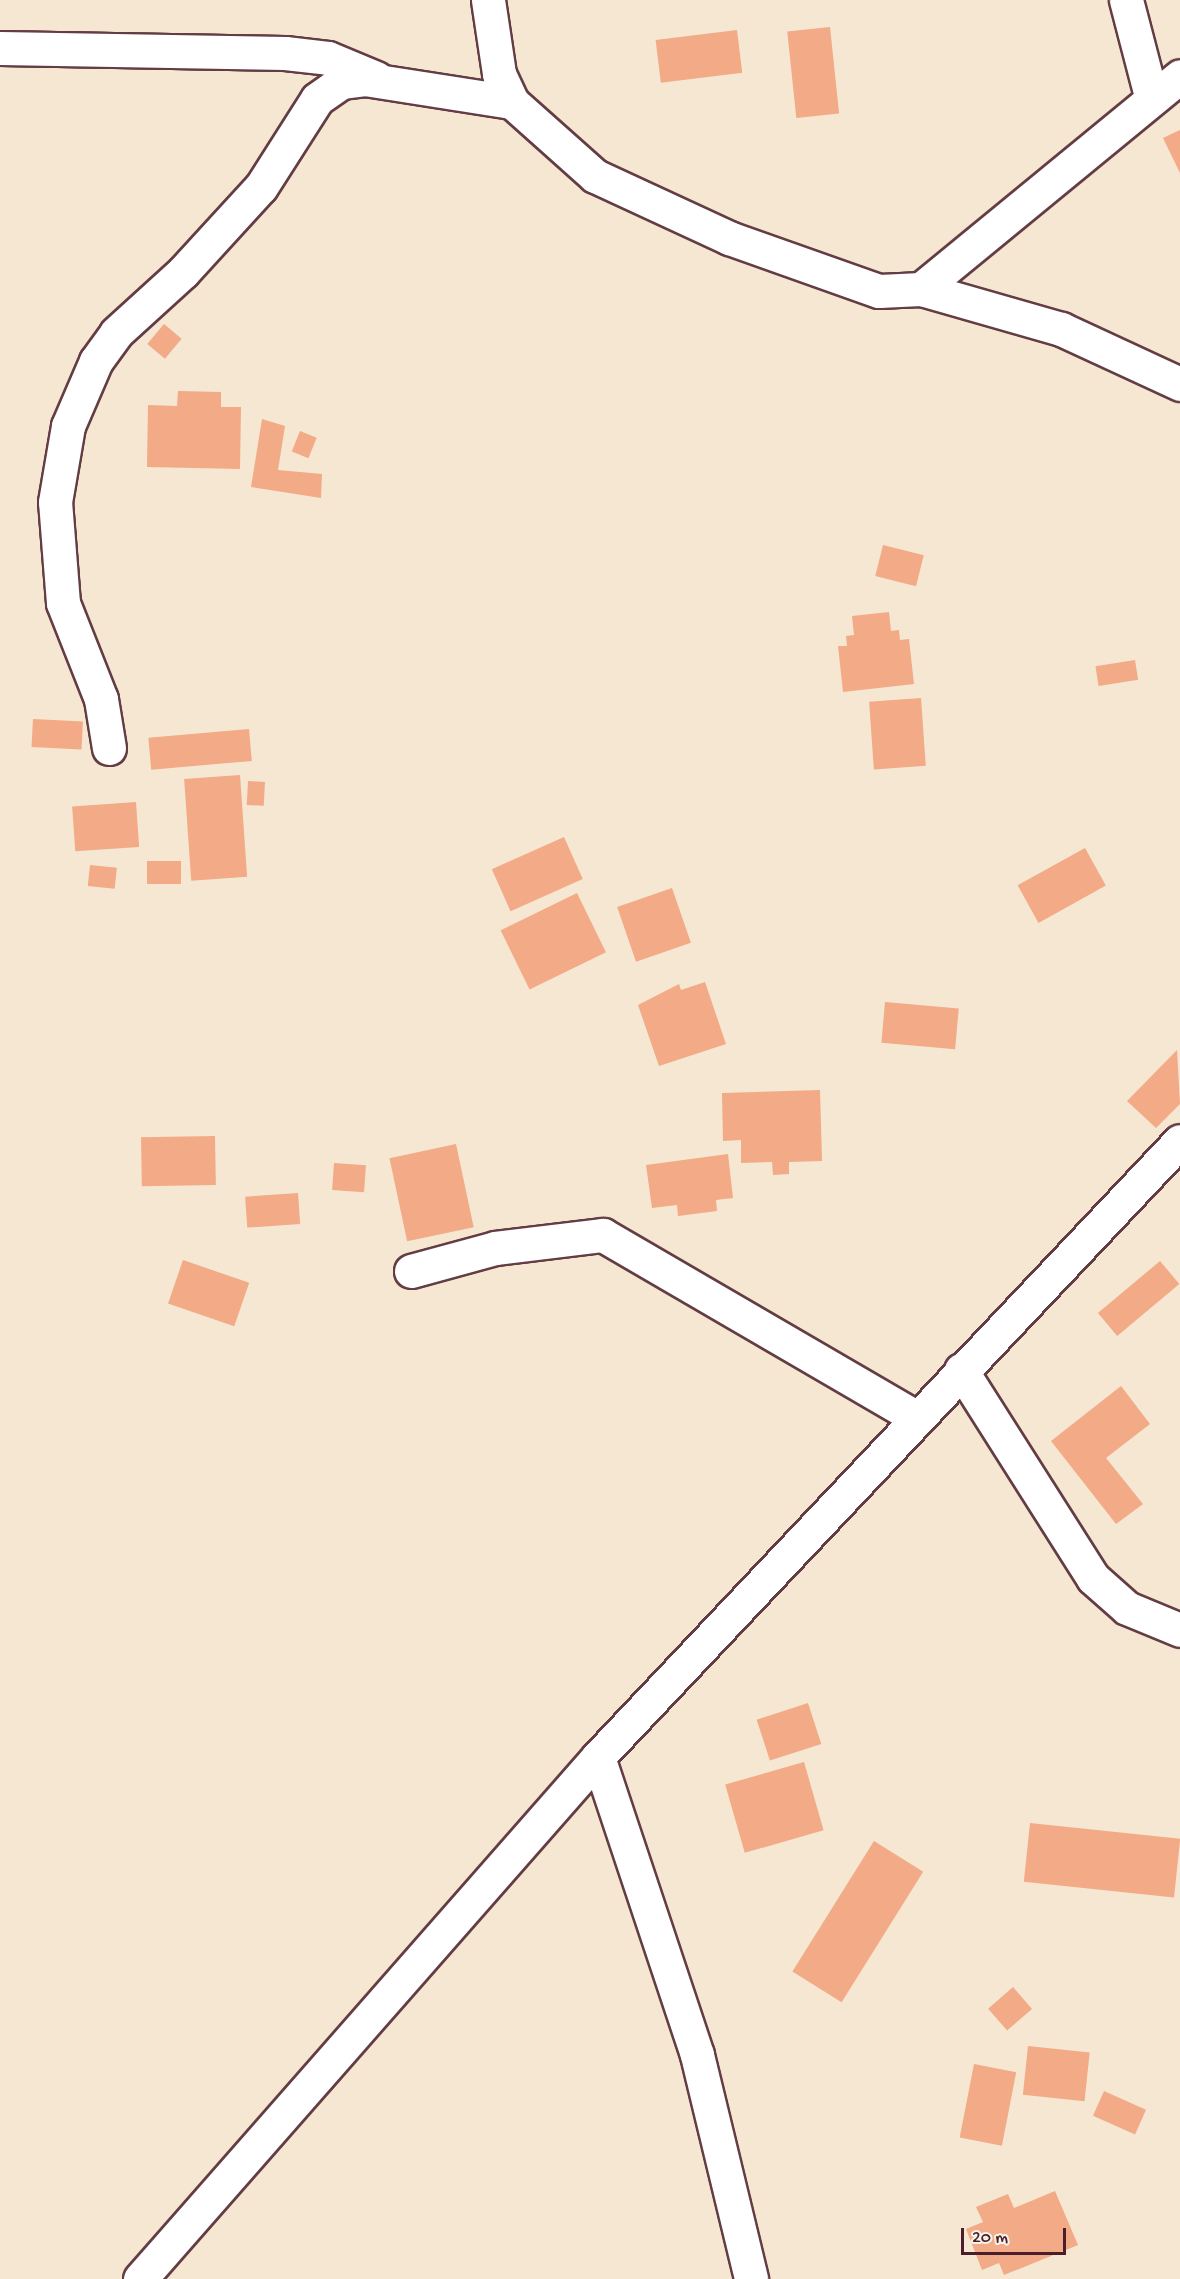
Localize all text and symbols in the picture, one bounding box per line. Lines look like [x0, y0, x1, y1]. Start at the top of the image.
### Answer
scale bar [964, 2216, 1069, 2254]
text: 20 m [972, 2228, 1008, 2249]

